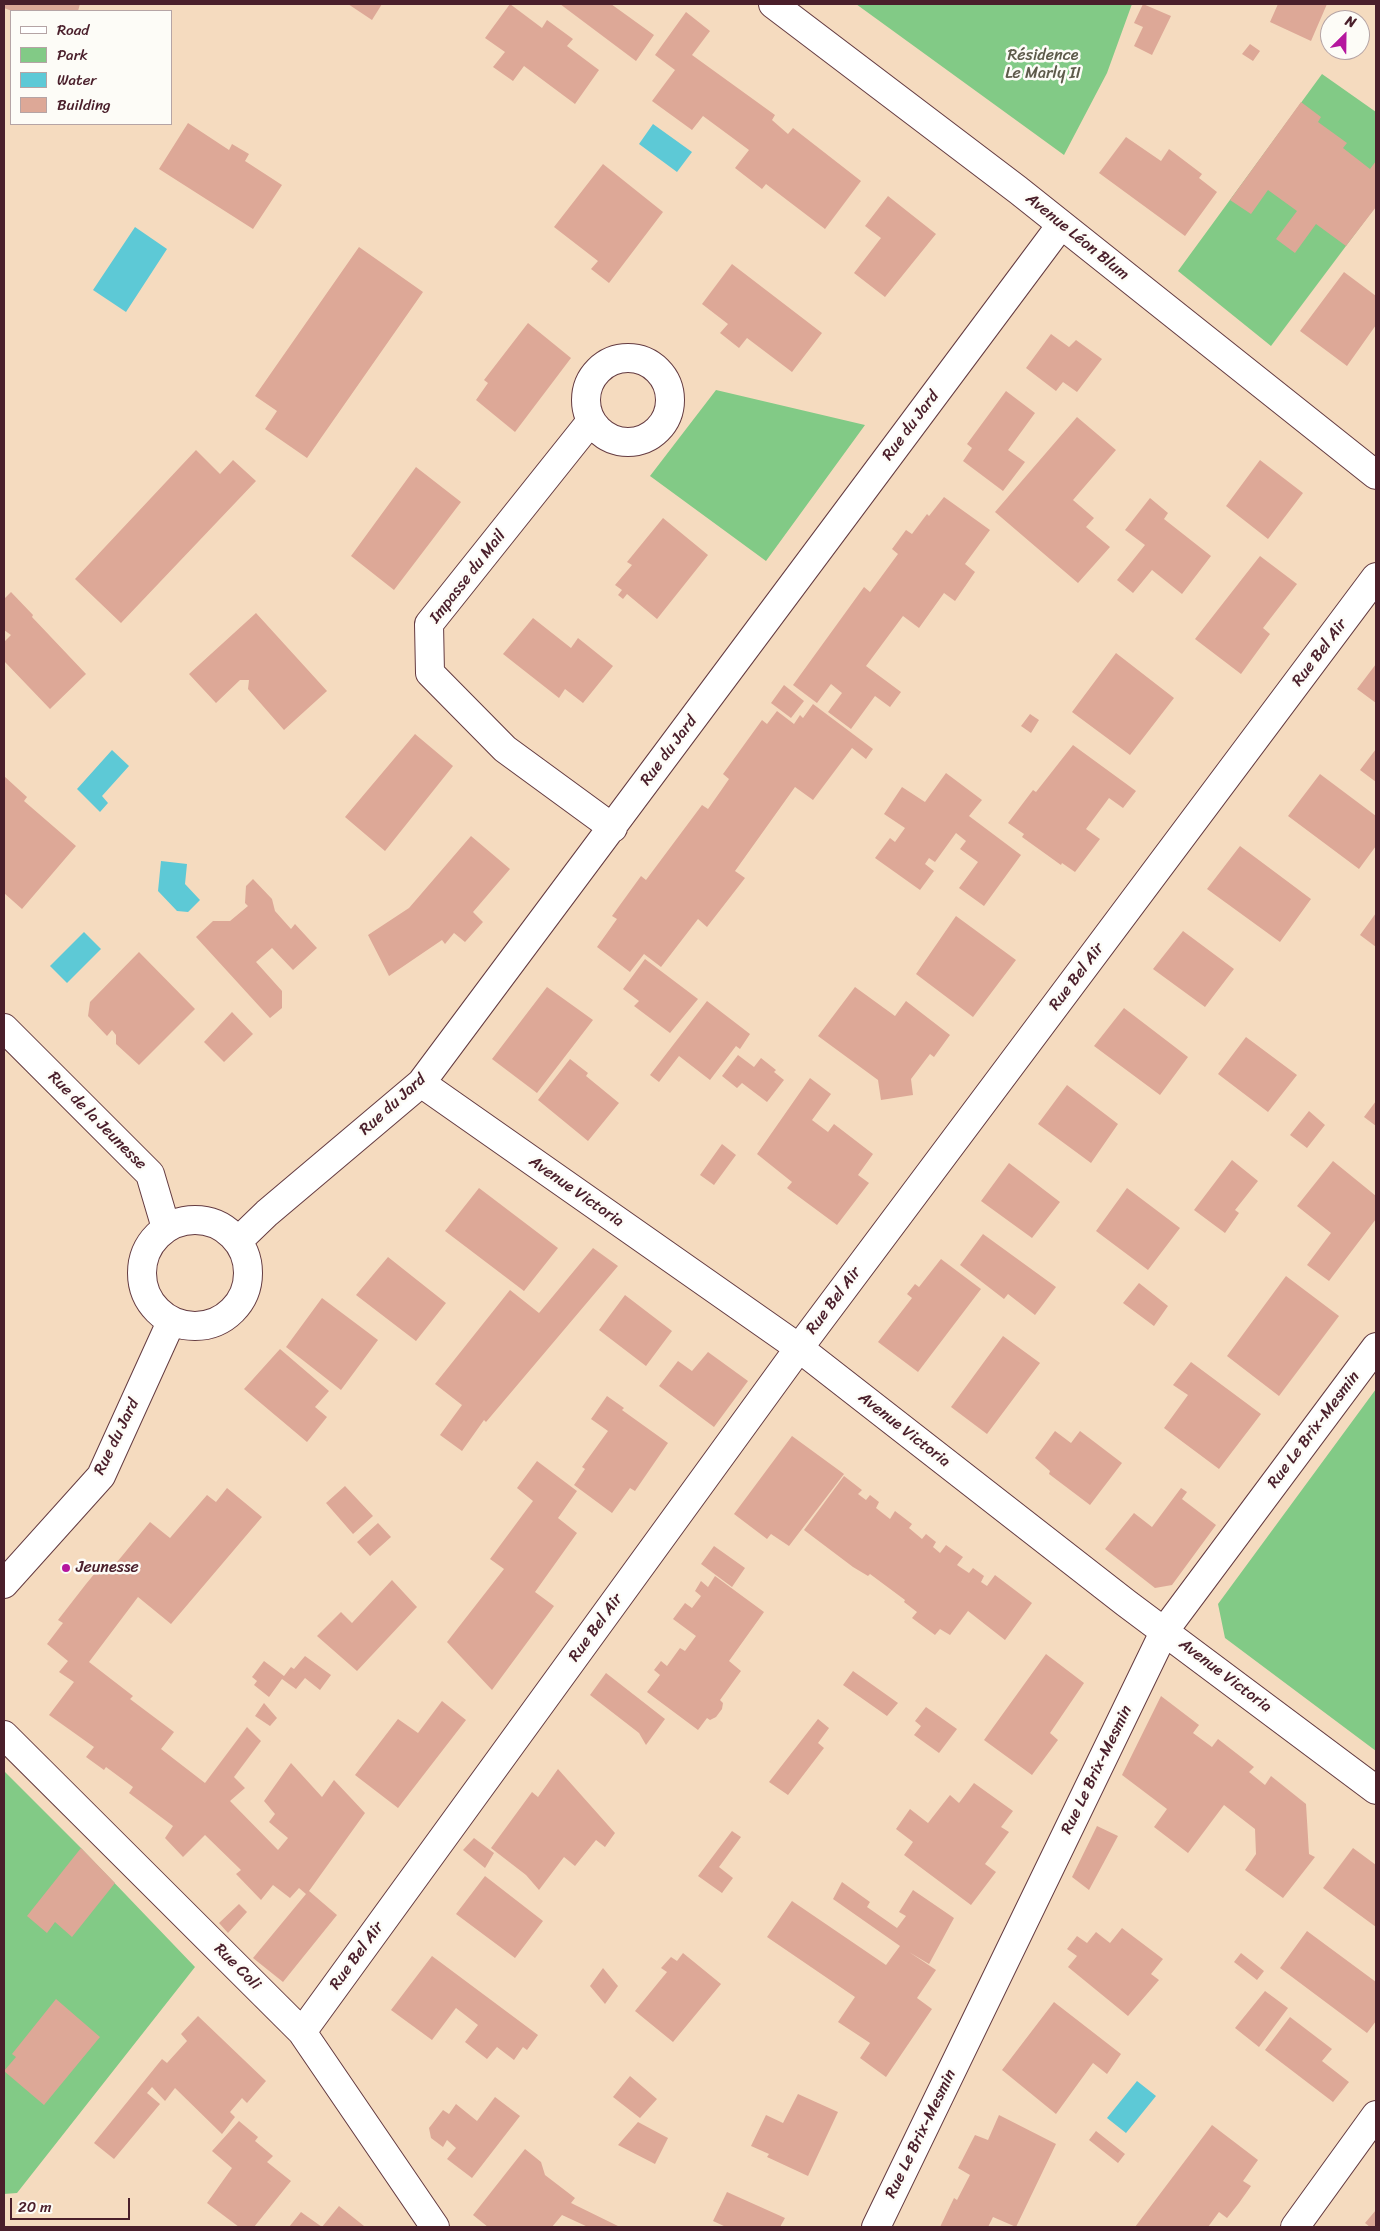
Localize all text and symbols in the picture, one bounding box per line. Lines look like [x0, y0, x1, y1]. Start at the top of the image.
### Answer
text: N [1341, 8, 1360, 35]
legend [10, 10, 172, 125]
north arrow [1320, 10, 1370, 60]
text: Road [57, 17, 89, 43]
text: Park [57, 42, 88, 68]
park label: Résidence Le Marly II [1005, 46, 1081, 84]
text: Water [57, 67, 97, 93]
text: Building [57, 92, 111, 118]
street label: Avenue Léon Blum [1022, 189, 1132, 285]
street label: Rue du Jard [879, 387, 943, 465]
street label: Impasse du Mail [426, 527, 510, 627]
street label: Rue Bel Air [1289, 616, 1351, 690]
street label: Rue du Jard [637, 712, 701, 790]
street label: Rue Bel Air [1046, 940, 1108, 1014]
street label: Rue de la Jeunesse [44, 1068, 150, 1174]
street label: Rue du Jard [356, 1070, 430, 1140]
street label: Avenue Victoria [525, 1152, 627, 1232]
street label: Rue Bel Air [803, 1264, 865, 1338]
street label: Rue Le Brix-Mesmin [1264, 1368, 1364, 1492]
street label: Avenue Victoria [854, 1388, 954, 1472]
street label: Rue du Jard [90, 1396, 144, 1478]
place label: Jeunesse [76, 1558, 139, 1578]
marker: Jeunesse [60, 1562, 72, 1574]
street label: Rue Bel Air [565, 1590, 627, 1666]
street label: Avenue Victoria [1175, 1635, 1275, 1717]
street label: Rue Le Brix-Mesmin [1057, 1702, 1137, 1838]
street label: Rue Bel Air [326, 1918, 388, 1994]
street label: Rue Coli [210, 1940, 264, 1994]
street label: Rue Le Brix-Mesmin [881, 2066, 961, 2202]
scale bar [12, 2188, 132, 2220]
text: 20 m [18, 2194, 52, 2220]

